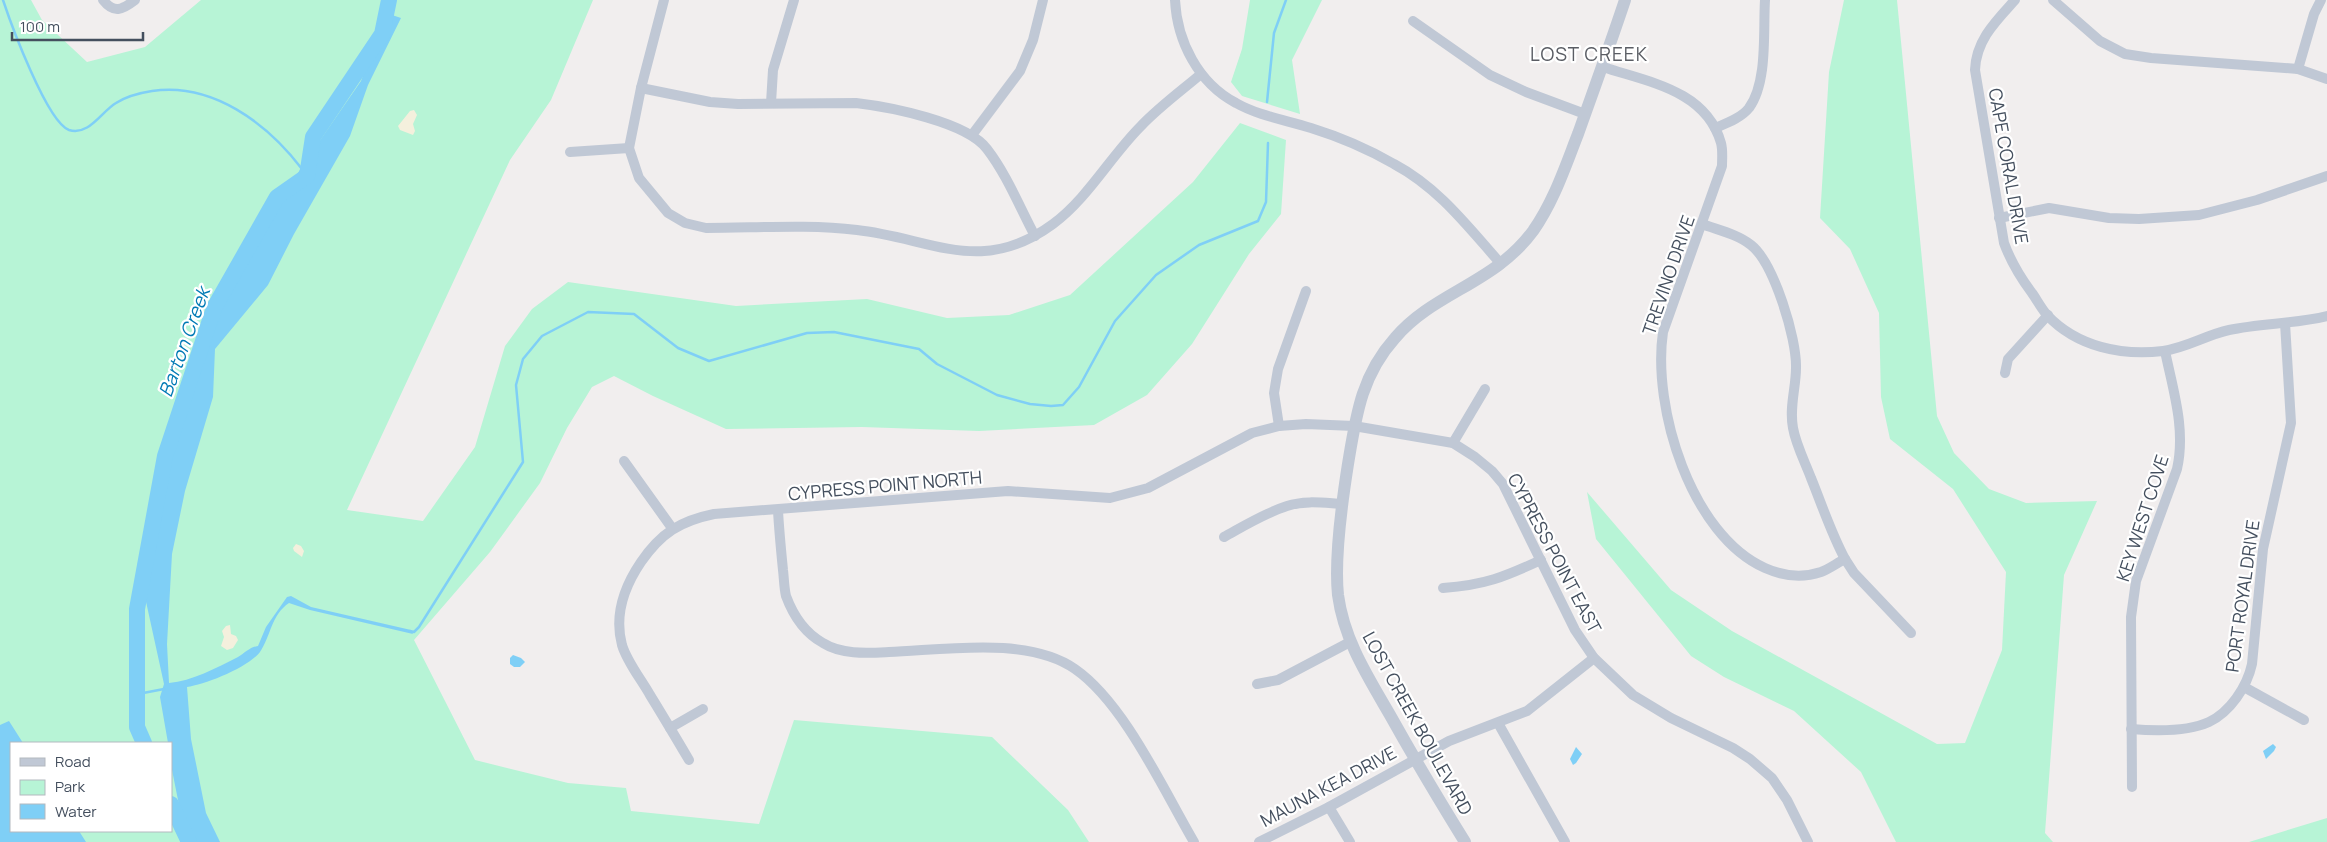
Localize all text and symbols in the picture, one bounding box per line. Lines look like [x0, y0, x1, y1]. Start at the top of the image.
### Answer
scale bar [12, 10, 144, 42]
text: 100 m [20, 16, 60, 37]
district label: LOST CREEK [1530, 41, 1648, 67]
street label: CAPE CORAL DRIVE [1983, 86, 2035, 246]
street label: TREVINO DRIVE [1636, 212, 1700, 338]
water label: Barton Creek [152, 281, 217, 400]
street label: KEY WEST COVE [2110, 452, 2174, 584]
street label: CYPRESS POINT NORTH [787, 465, 983, 505]
street label: CYPRESS POINT EAST [1503, 469, 1607, 637]
street label: PORT ROYAL DRIVE [2219, 518, 2265, 674]
street label: LOST CREEK BOULEVARD [1358, 627, 1478, 819]
street label: MAUNA KEA DRIVE [1256, 740, 1400, 832]
legend [10, 742, 172, 832]
text: Road [55, 751, 91, 772]
text: Park [55, 776, 85, 797]
text: Water [55, 801, 97, 822]

